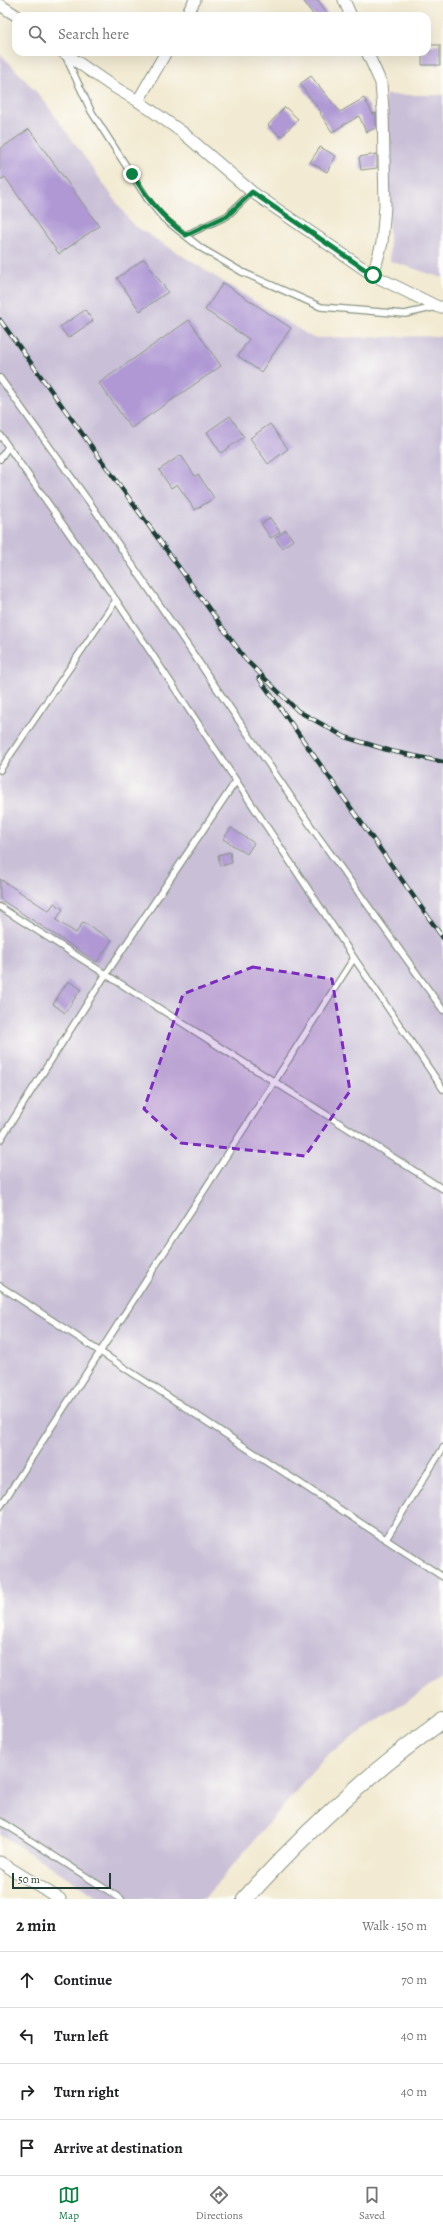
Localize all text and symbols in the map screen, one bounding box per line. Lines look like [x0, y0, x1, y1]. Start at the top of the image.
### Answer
search box [12, 12, 431, 56]
icon: search [26, 23, 48, 45]
text: Search here [58, 24, 129, 44]
route end [123, 165, 141, 183]
route start [364, 266, 382, 284]
scale bar [12, 1871, 111, 1890]
text: 50 m [18, 1872, 40, 1887]
text: 2 min [16, 1914, 56, 1937]
text: Walk · 150 m [362, 1917, 427, 1934]
icon: ahead [16, 1969, 38, 1991]
text: Continue [54, 1970, 112, 1990]
text: 70 m [401, 1971, 427, 1988]
icon: left [16, 2025, 38, 2047]
text: Turn left [54, 2026, 109, 2046]
text: 40 m [401, 2027, 427, 2044]
icon: right [16, 2081, 38, 2103]
text: Turn right [54, 2082, 119, 2102]
text: 40 m [401, 2083, 427, 2100]
icon: arrive [16, 2137, 38, 2159]
text: Arrive at destination [54, 2138, 183, 2158]
tab: Map [58, 2184, 80, 2223]
tab: Directions [196, 2184, 243, 2223]
tab: Saved [359, 2184, 385, 2223]

